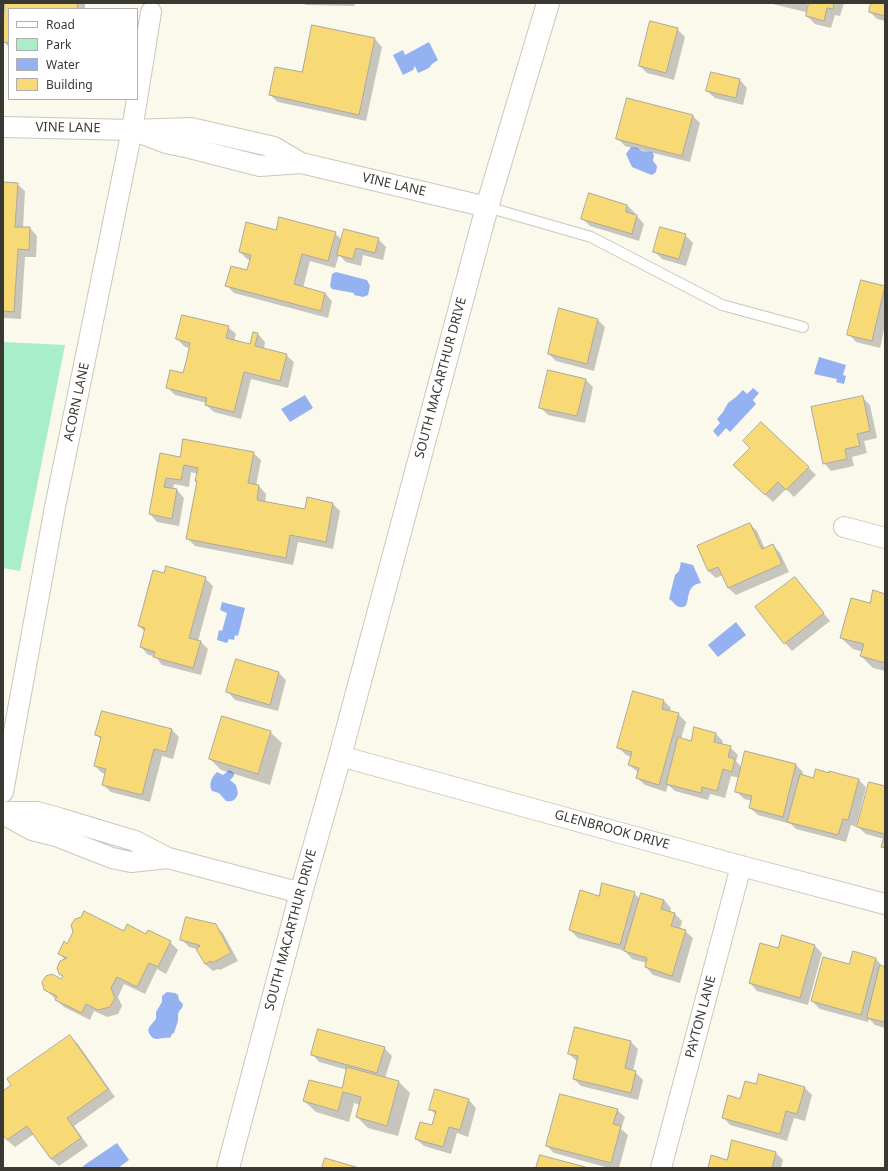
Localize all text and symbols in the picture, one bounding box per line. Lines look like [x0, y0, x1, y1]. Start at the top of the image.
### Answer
legend [8, 8, 138, 100]
text: Road [46, 16, 75, 33]
text: Park [46, 36, 71, 53]
text: Water [46, 56, 80, 73]
text: Building [46, 76, 93, 93]
street label: VINE LANE [35, 120, 101, 136]
street label: VINE LANE [361, 170, 427, 200]
street label: SOUTH MACARTHUR DRIVE [412, 296, 470, 460]
street label: ACORN LANE [61, 361, 93, 443]
street label: GLENBROOK DRIVE [553, 807, 671, 853]
street label: SOUTH MACARTHUR DRIVE [262, 848, 320, 1012]
street label: PAYTON LANE [683, 974, 719, 1060]

